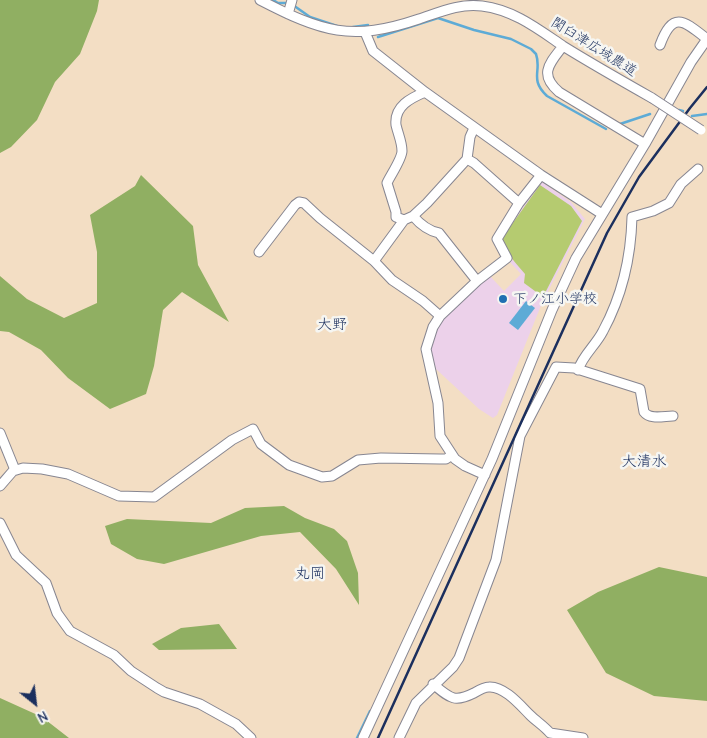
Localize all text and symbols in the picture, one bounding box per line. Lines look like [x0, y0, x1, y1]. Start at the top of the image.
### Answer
street label: 関臼津広域農道 [548, 14, 640, 80]
place label: 下ノ江小学校 [513, 291, 597, 307]
marker: 下ノ江小学校 [497, 293, 509, 305]
district label: 大野 [317, 316, 347, 334]
district label: 大清水 [622, 453, 666, 471]
district label: 丸岡 [295, 565, 325, 583]
north arrow [10, 678, 60, 728]
text: N [34, 707, 51, 726]

